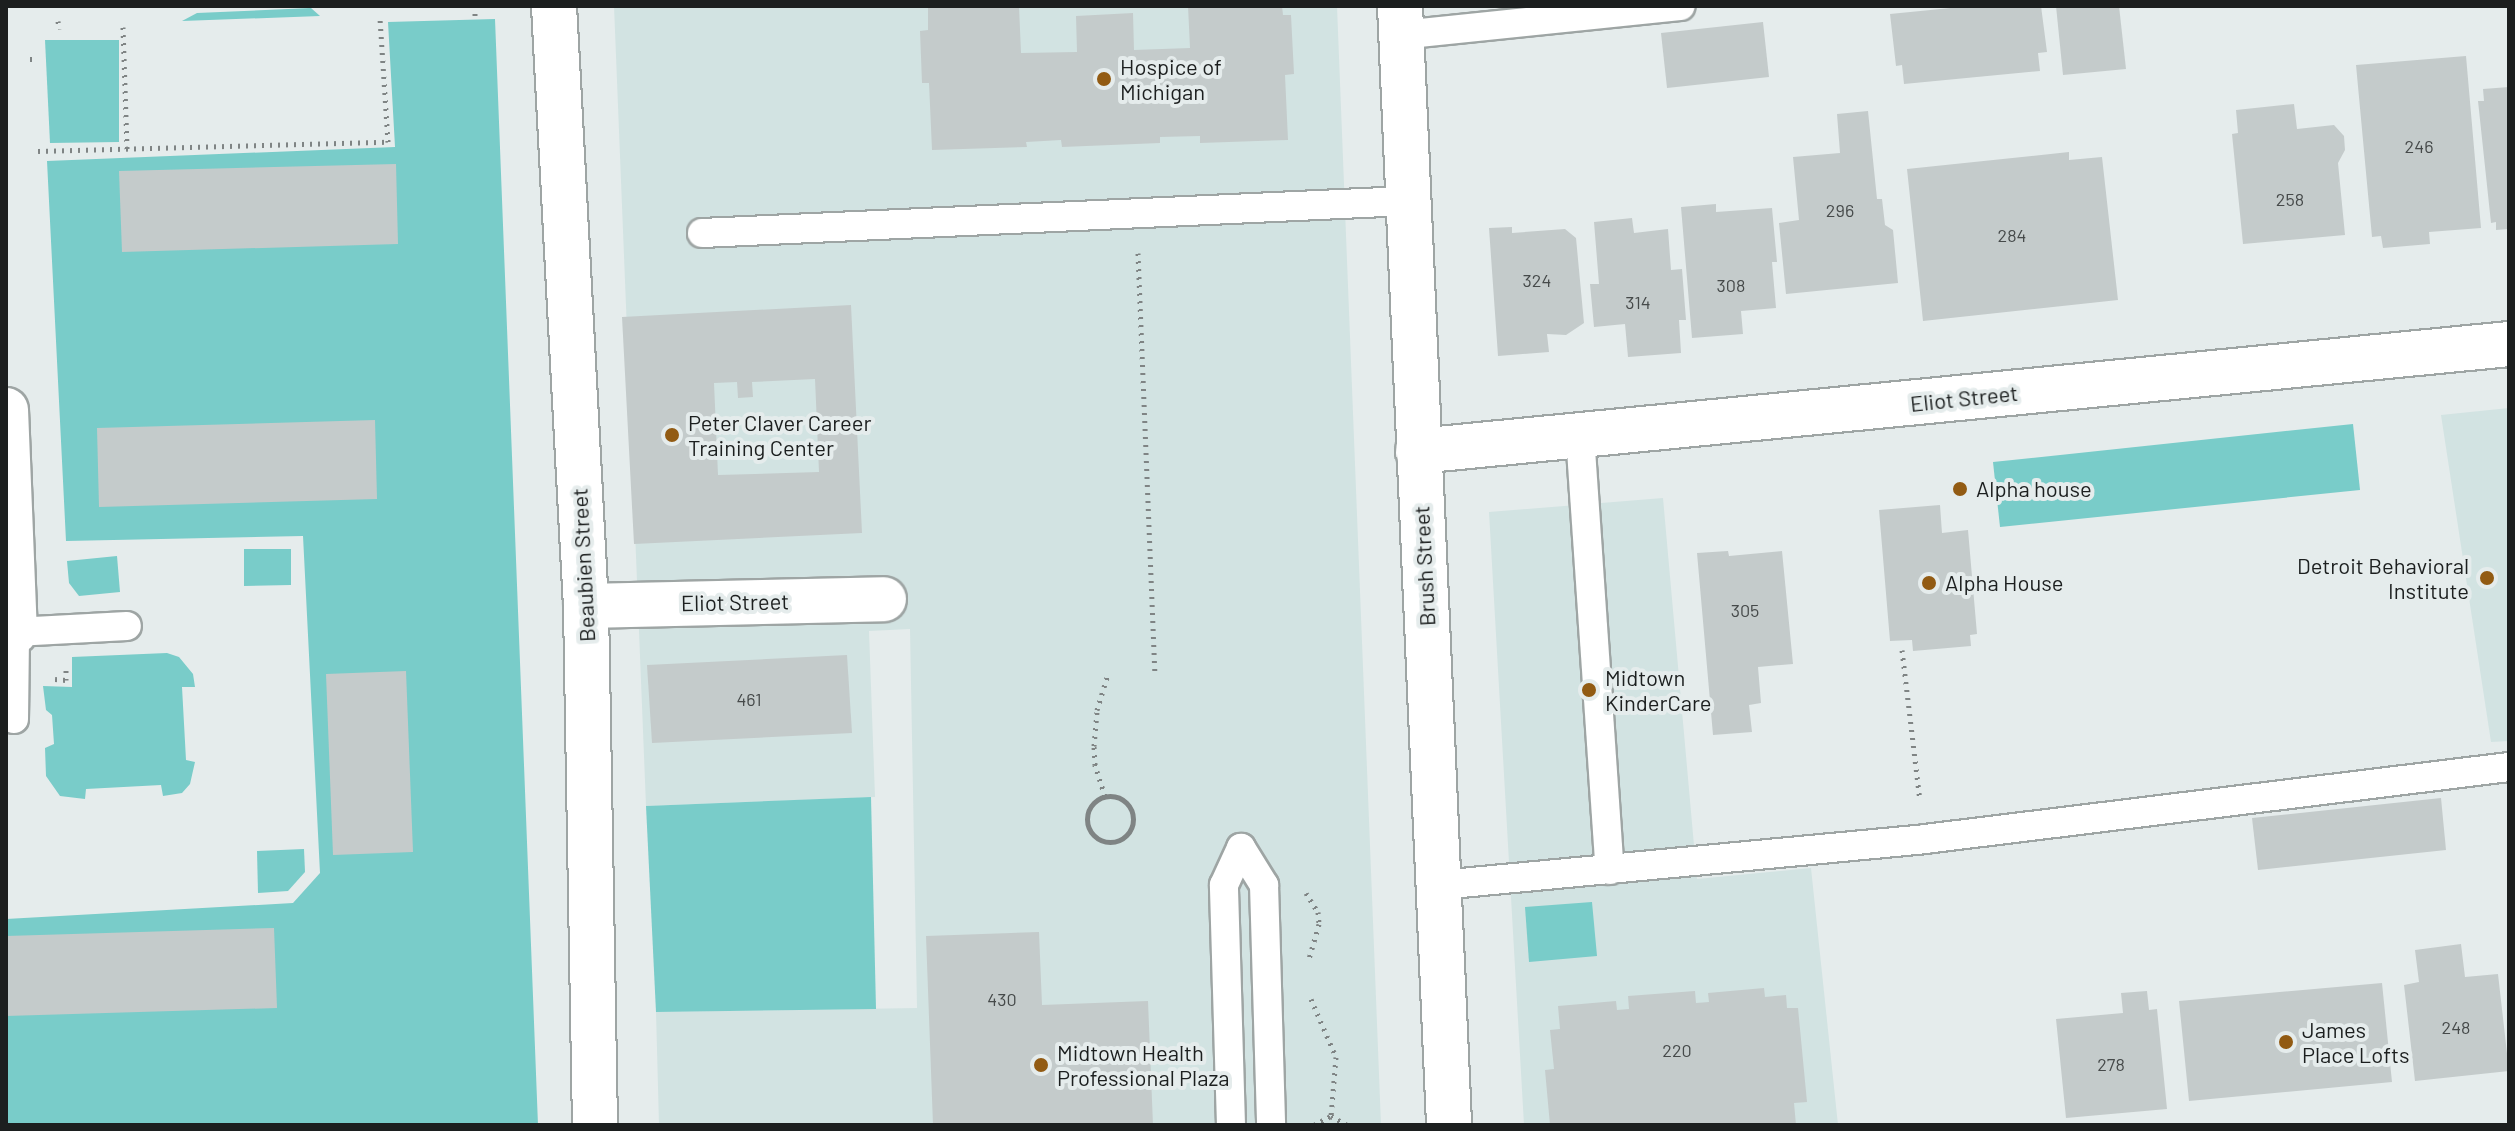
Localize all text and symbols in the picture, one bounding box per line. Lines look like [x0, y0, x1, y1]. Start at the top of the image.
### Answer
place label: Hospice of Michigan [1120, 53, 1222, 104]
marker: Hospice of Michigan [1095, 70, 1113, 88]
house number: 246 [2405, 135, 2433, 157]
house number: 258 [2276, 188, 2304, 210]
house number: 296 [1826, 199, 1854, 221]
house number: 284 [1998, 224, 2026, 246]
house number: 324 [1523, 269, 1551, 291]
house number: 308 [1717, 274, 1745, 296]
house number: 314 [1625, 291, 1651, 313]
street label: Eliot Street [1909, 379, 2019, 417]
place label: Peter Claver Career Training Center [688, 409, 872, 460]
marker: Peter Claver Career Training Center [663, 426, 681, 444]
place label: Alpha house [1976, 476, 2092, 502]
marker: Alpha house [1951, 480, 1969, 498]
street label: Beaubien Street [566, 487, 600, 643]
street label: Brush Street [1408, 505, 1440, 627]
place label: Detroit Behavioral Institute [2297, 552, 2469, 604]
marker: Detroit Behavioral Institute [2476, 567, 2498, 589]
place label: Alpha House [1945, 570, 2064, 596]
marker: Alpha House [1920, 574, 1938, 592]
street label: Eliot Street [681, 588, 789, 616]
house number: 305 [1731, 599, 1759, 621]
place label: Midtown KinderCare [1605, 664, 1712, 716]
marker: Midtown KinderCare [1580, 681, 1598, 699]
house number: 461 [736, 688, 762, 710]
house number: 430 [987, 988, 1017, 1010]
place label: James Place Lofts [2302, 1016, 2410, 1068]
house number: 248 [2442, 1016, 2470, 1038]
marker: James Place Lofts [2277, 1033, 2295, 1051]
place label: Midtown Health Professional Plaza [1057, 1039, 1229, 1090]
house number: 220 [1662, 1039, 1692, 1061]
house number: 278 [2097, 1053, 2125, 1075]
marker: Midtown Health Professional Plaza [1032, 1056, 1050, 1074]

